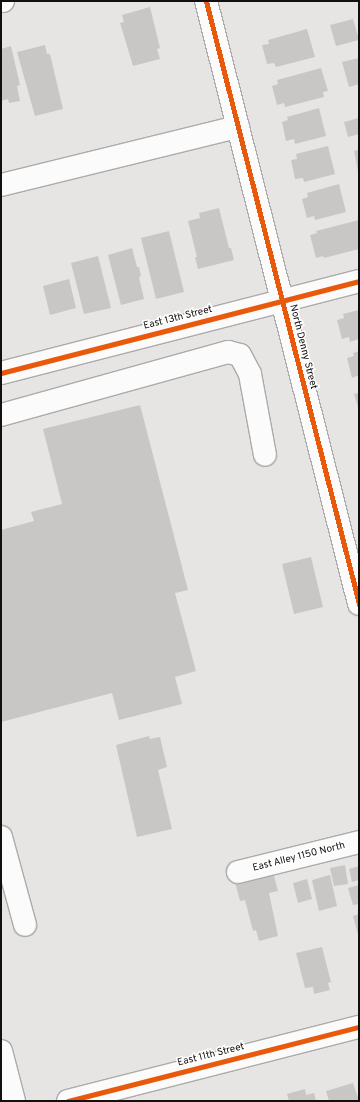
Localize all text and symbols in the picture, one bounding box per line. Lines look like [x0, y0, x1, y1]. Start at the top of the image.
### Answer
street label: North Denny Street [287, 303, 319, 391]
street label: East 13th Street [142, 304, 214, 332]
street label: East Alley 1150 North [251, 840, 347, 874]
street label: East 11th Street [176, 1041, 246, 1069]

